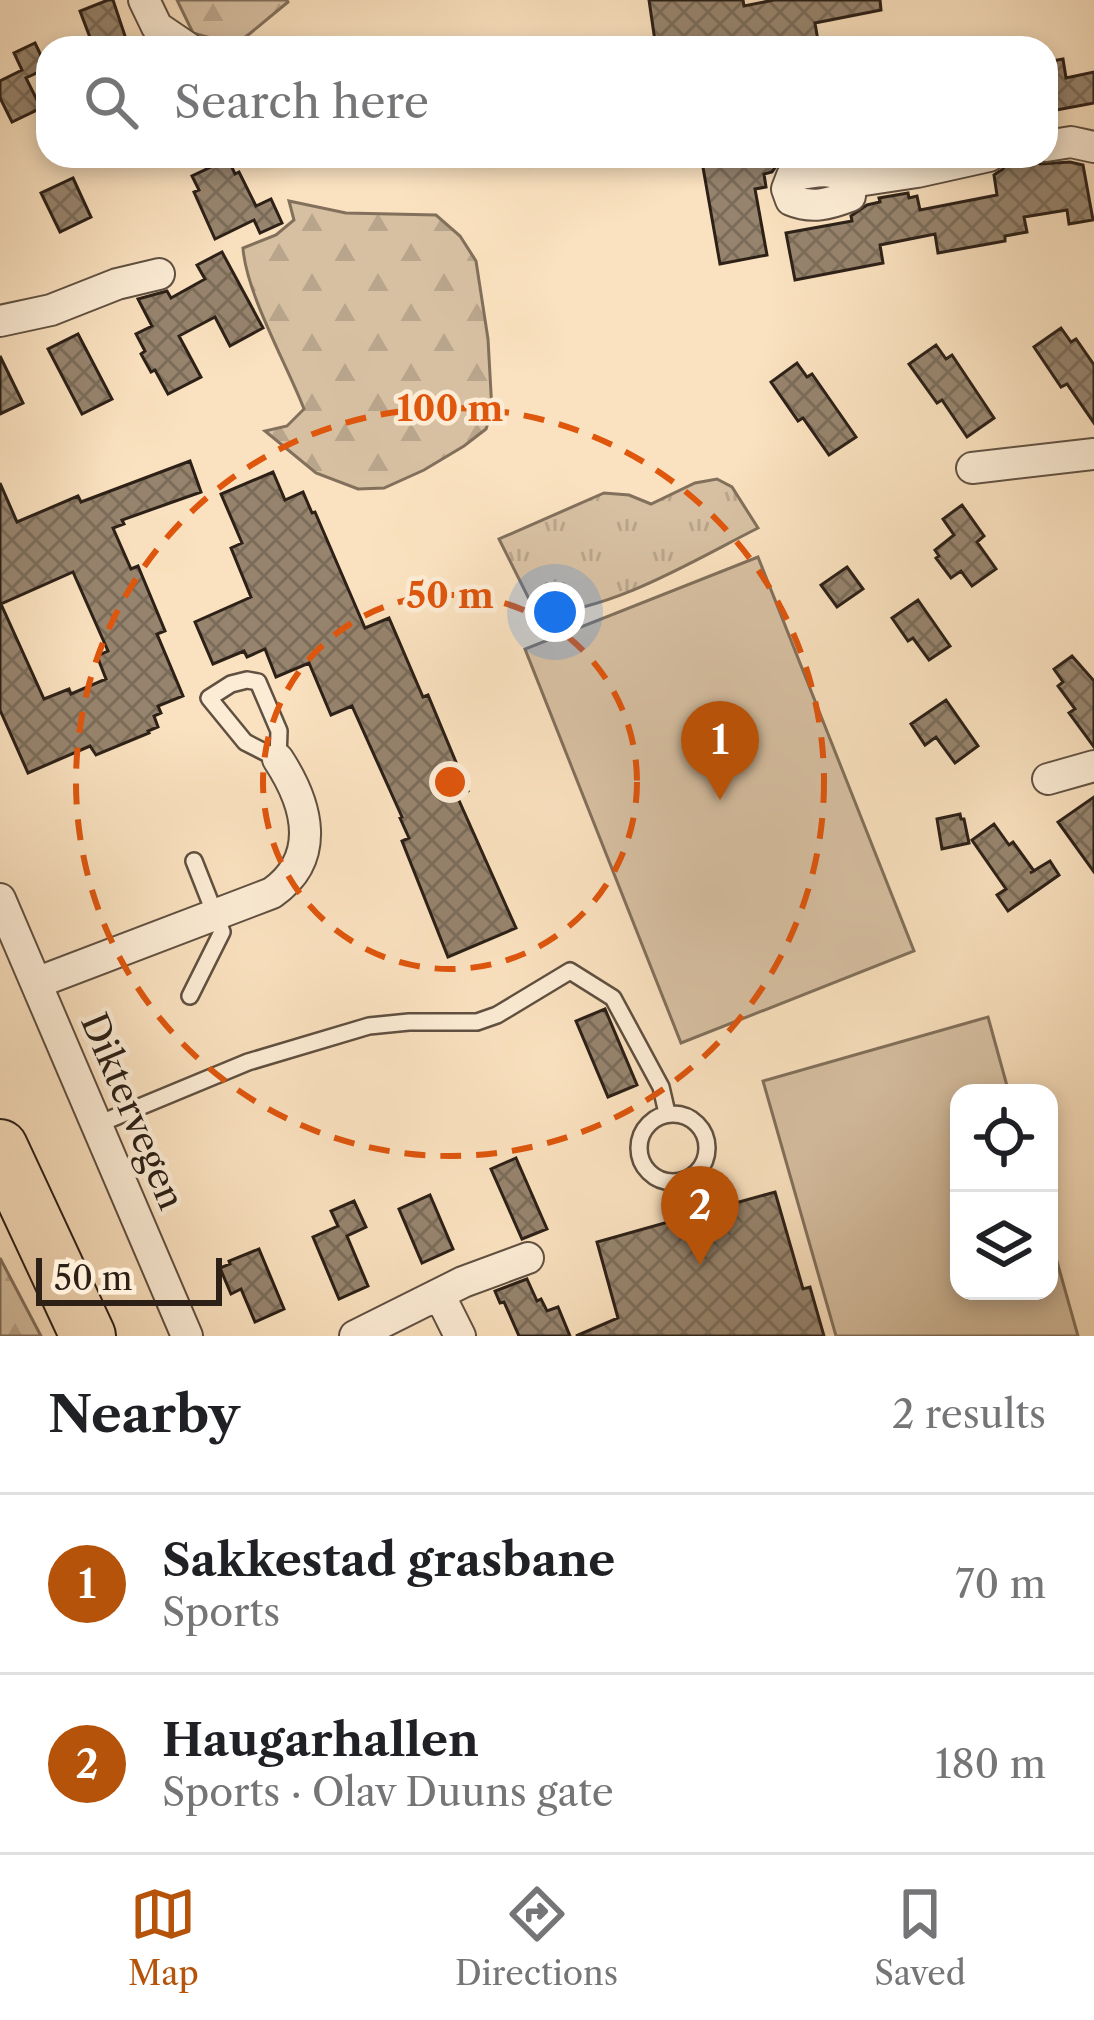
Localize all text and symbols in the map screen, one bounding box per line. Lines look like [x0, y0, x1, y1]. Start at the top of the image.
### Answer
search box [36, 36, 1058, 168]
icon: search [78, 69, 144, 135]
text: Search here [174, 74, 429, 130]
text: 100 m [397, 386, 503, 430]
text: 50 m [406, 573, 494, 617]
your location [525, 582, 585, 642]
pin: 1 [681, 701, 759, 800]
centre of rings [429, 761, 471, 803]
street label: Diktervegen [72, 1006, 194, 1216]
map controls [950, 1084, 1058, 1300]
button: locate [950, 1084, 1058, 1192]
pin: 2 [661, 1166, 739, 1265]
button: layers [950, 1192, 1058, 1300]
scale bar [36, 1252, 222, 1305]
text: 50 m [54, 1258, 132, 1299]
text: Nearby [48, 1383, 240, 1445]
text: 2 results [892, 1390, 1046, 1438]
text: Sakkestad grasbane [162, 1532, 615, 1588]
text: 1 [78, 1560, 96, 1608]
text: 70 m [955, 1560, 1046, 1608]
text: Sports [162, 1588, 280, 1636]
text: Haugarhallen [162, 1712, 479, 1768]
text: 2 [75, 1740, 99, 1788]
text: 180 m [935, 1740, 1046, 1788]
text: Sports · Olav Duuns gate [162, 1768, 614, 1816]
tab: Map [128, 1881, 199, 1994]
tab: Directions [455, 1881, 618, 1994]
tab: Saved [874, 1881, 966, 1994]

